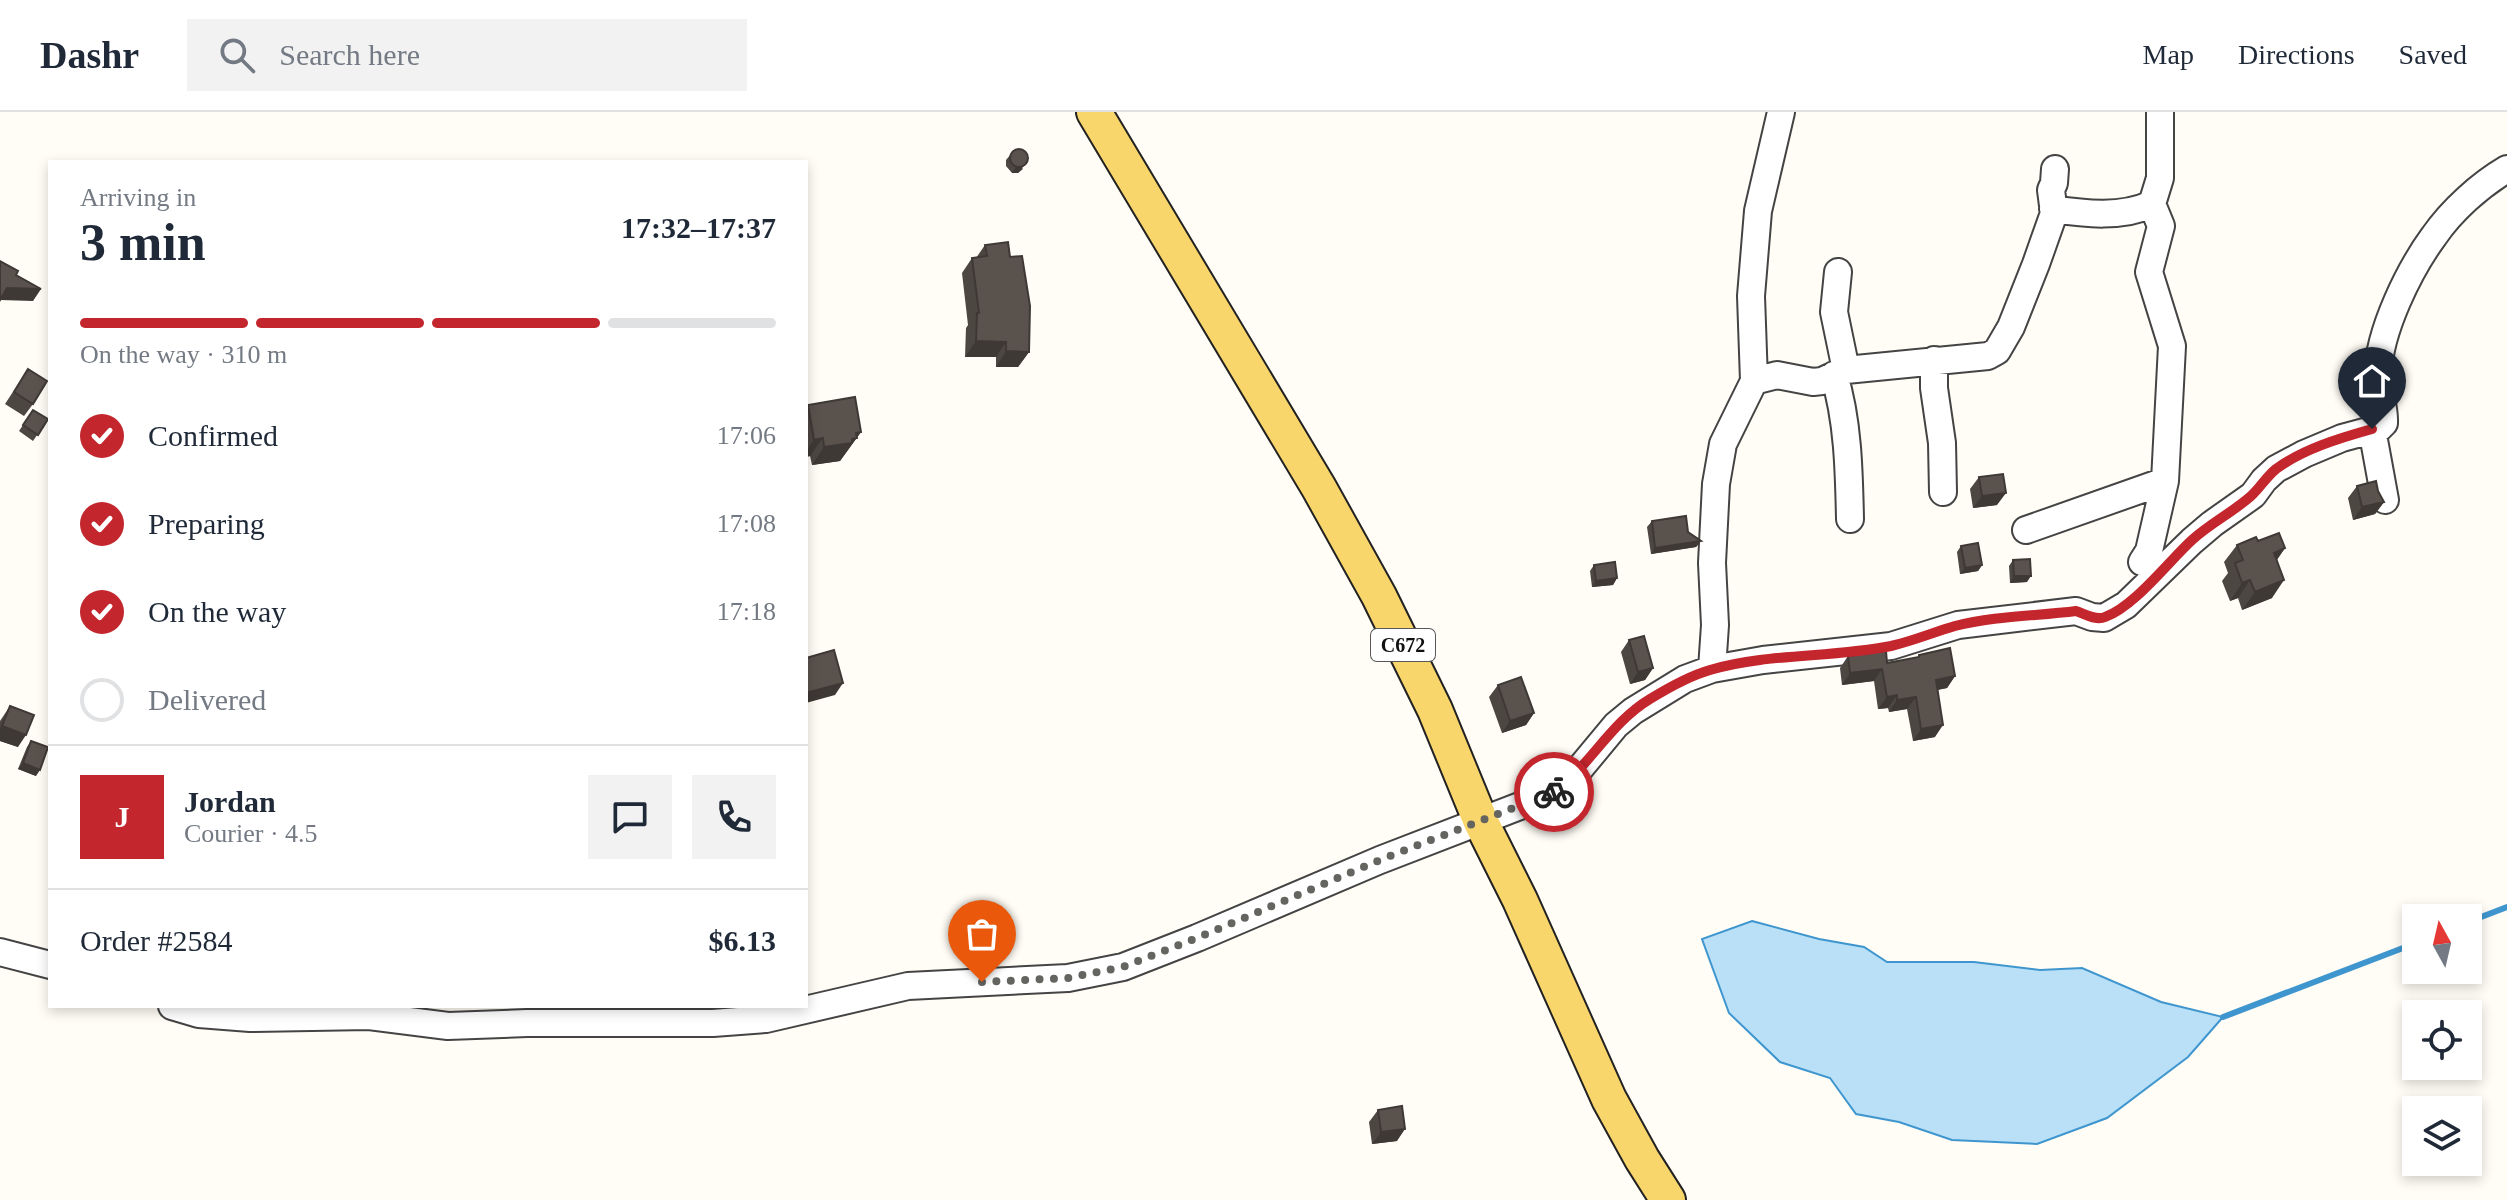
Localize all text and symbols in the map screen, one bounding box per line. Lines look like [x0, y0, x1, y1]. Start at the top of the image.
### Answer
search box [187, 19, 747, 91]
icon: search [215, 33, 259, 77]
text: Dashr [40, 34, 139, 76]
text: Search here [279, 38, 420, 71]
text: Map [2143, 39, 2194, 70]
text: Directions [2238, 39, 2355, 70]
text: Saved [2399, 39, 2467, 70]
text: Arriving in [80, 183, 196, 212]
text: 17:32–17:37 [621, 211, 776, 244]
text: 3 min [80, 214, 206, 271]
text: On the way · 310 m [80, 340, 287, 369]
pin [2338, 347, 2406, 429]
icon: home [2350, 359, 2394, 403]
icon: check [80, 414, 124, 458]
text: Confirmed [148, 419, 278, 452]
text: 17:06 [717, 421, 776, 450]
icon: check [80, 502, 124, 546]
text: Preparing [148, 507, 265, 540]
text: 17:08 [717, 509, 776, 538]
icon: check [80, 590, 124, 634]
text: On the way [148, 595, 286, 628]
text: 17:18 [717, 597, 776, 626]
road number: C672 [1371, 629, 1435, 661]
text: Delivered [148, 683, 266, 716]
courier [1514, 752, 1594, 832]
icon: bike [1532, 770, 1576, 814]
button: chat [588, 775, 672, 859]
button: phone [692, 775, 776, 859]
text: Jordan [184, 785, 276, 818]
text: J [115, 800, 130, 833]
text: Courier · 4.5 [184, 819, 318, 848]
pin [948, 900, 1016, 982]
north arrow [2402, 904, 2482, 984]
map controls [2402, 904, 2482, 1176]
icon: bag [960, 912, 1004, 956]
text: Order #2584 [80, 924, 232, 957]
text: $6.13 [709, 924, 776, 957]
button: locate [2402, 1000, 2482, 1080]
button: layers [2402, 1096, 2482, 1176]

